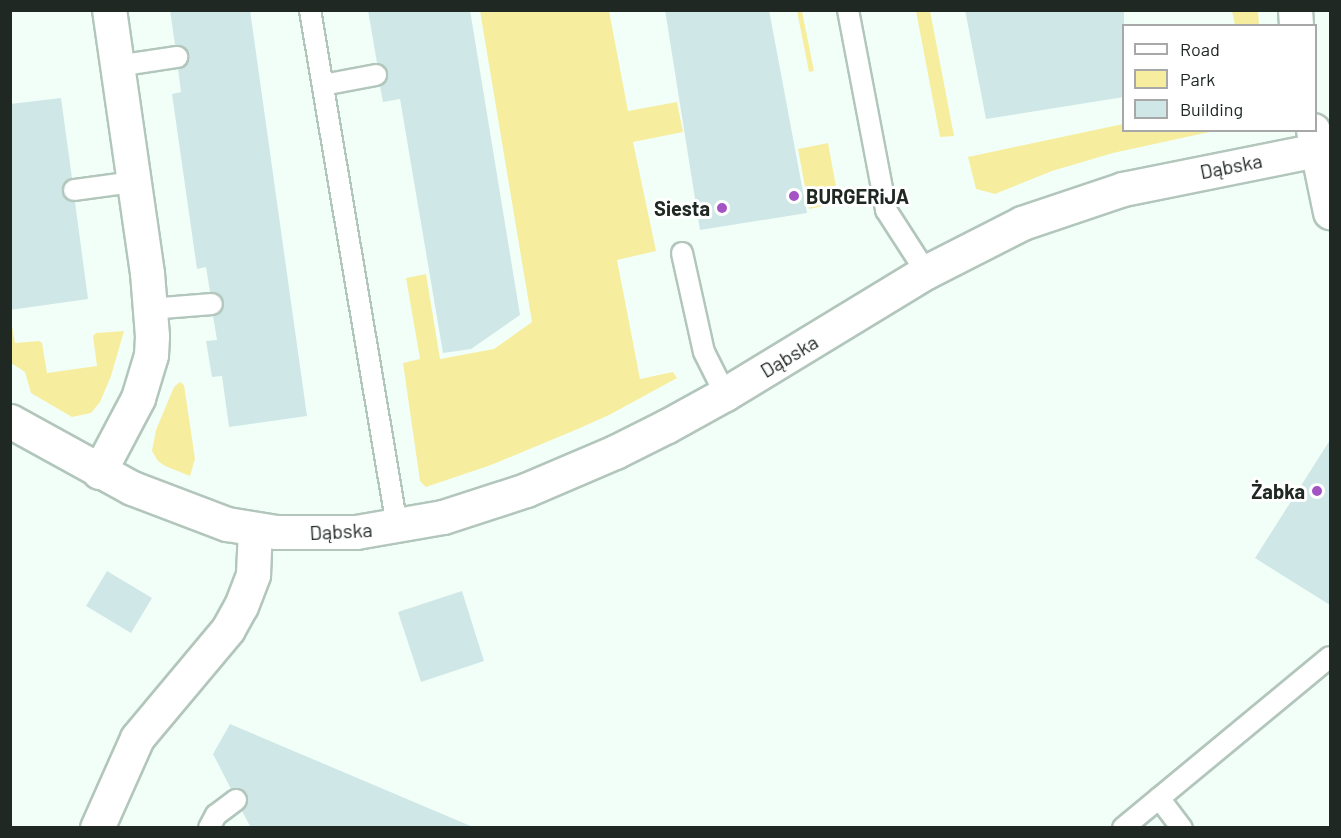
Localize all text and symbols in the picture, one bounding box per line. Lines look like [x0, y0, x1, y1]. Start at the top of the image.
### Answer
legend [1122, 24, 1317, 132]
text: Road [1180, 38, 1220, 60]
text: Park [1180, 68, 1215, 90]
text: Building [1180, 98, 1243, 120]
street label: Dąbska [1198, 148, 1264, 184]
place label: BURGERiJA [806, 184, 909, 208]
marker: BURGERiJA [787, 189, 801, 203]
place label: Siesta [654, 196, 710, 220]
marker: Siesta [715, 201, 729, 215]
street label: Dąbska [756, 329, 822, 383]
place label: Żabka [1251, 479, 1305, 503]
marker: Żabka [1310, 484, 1324, 498]
street label: Dąbska [309, 517, 373, 545]

